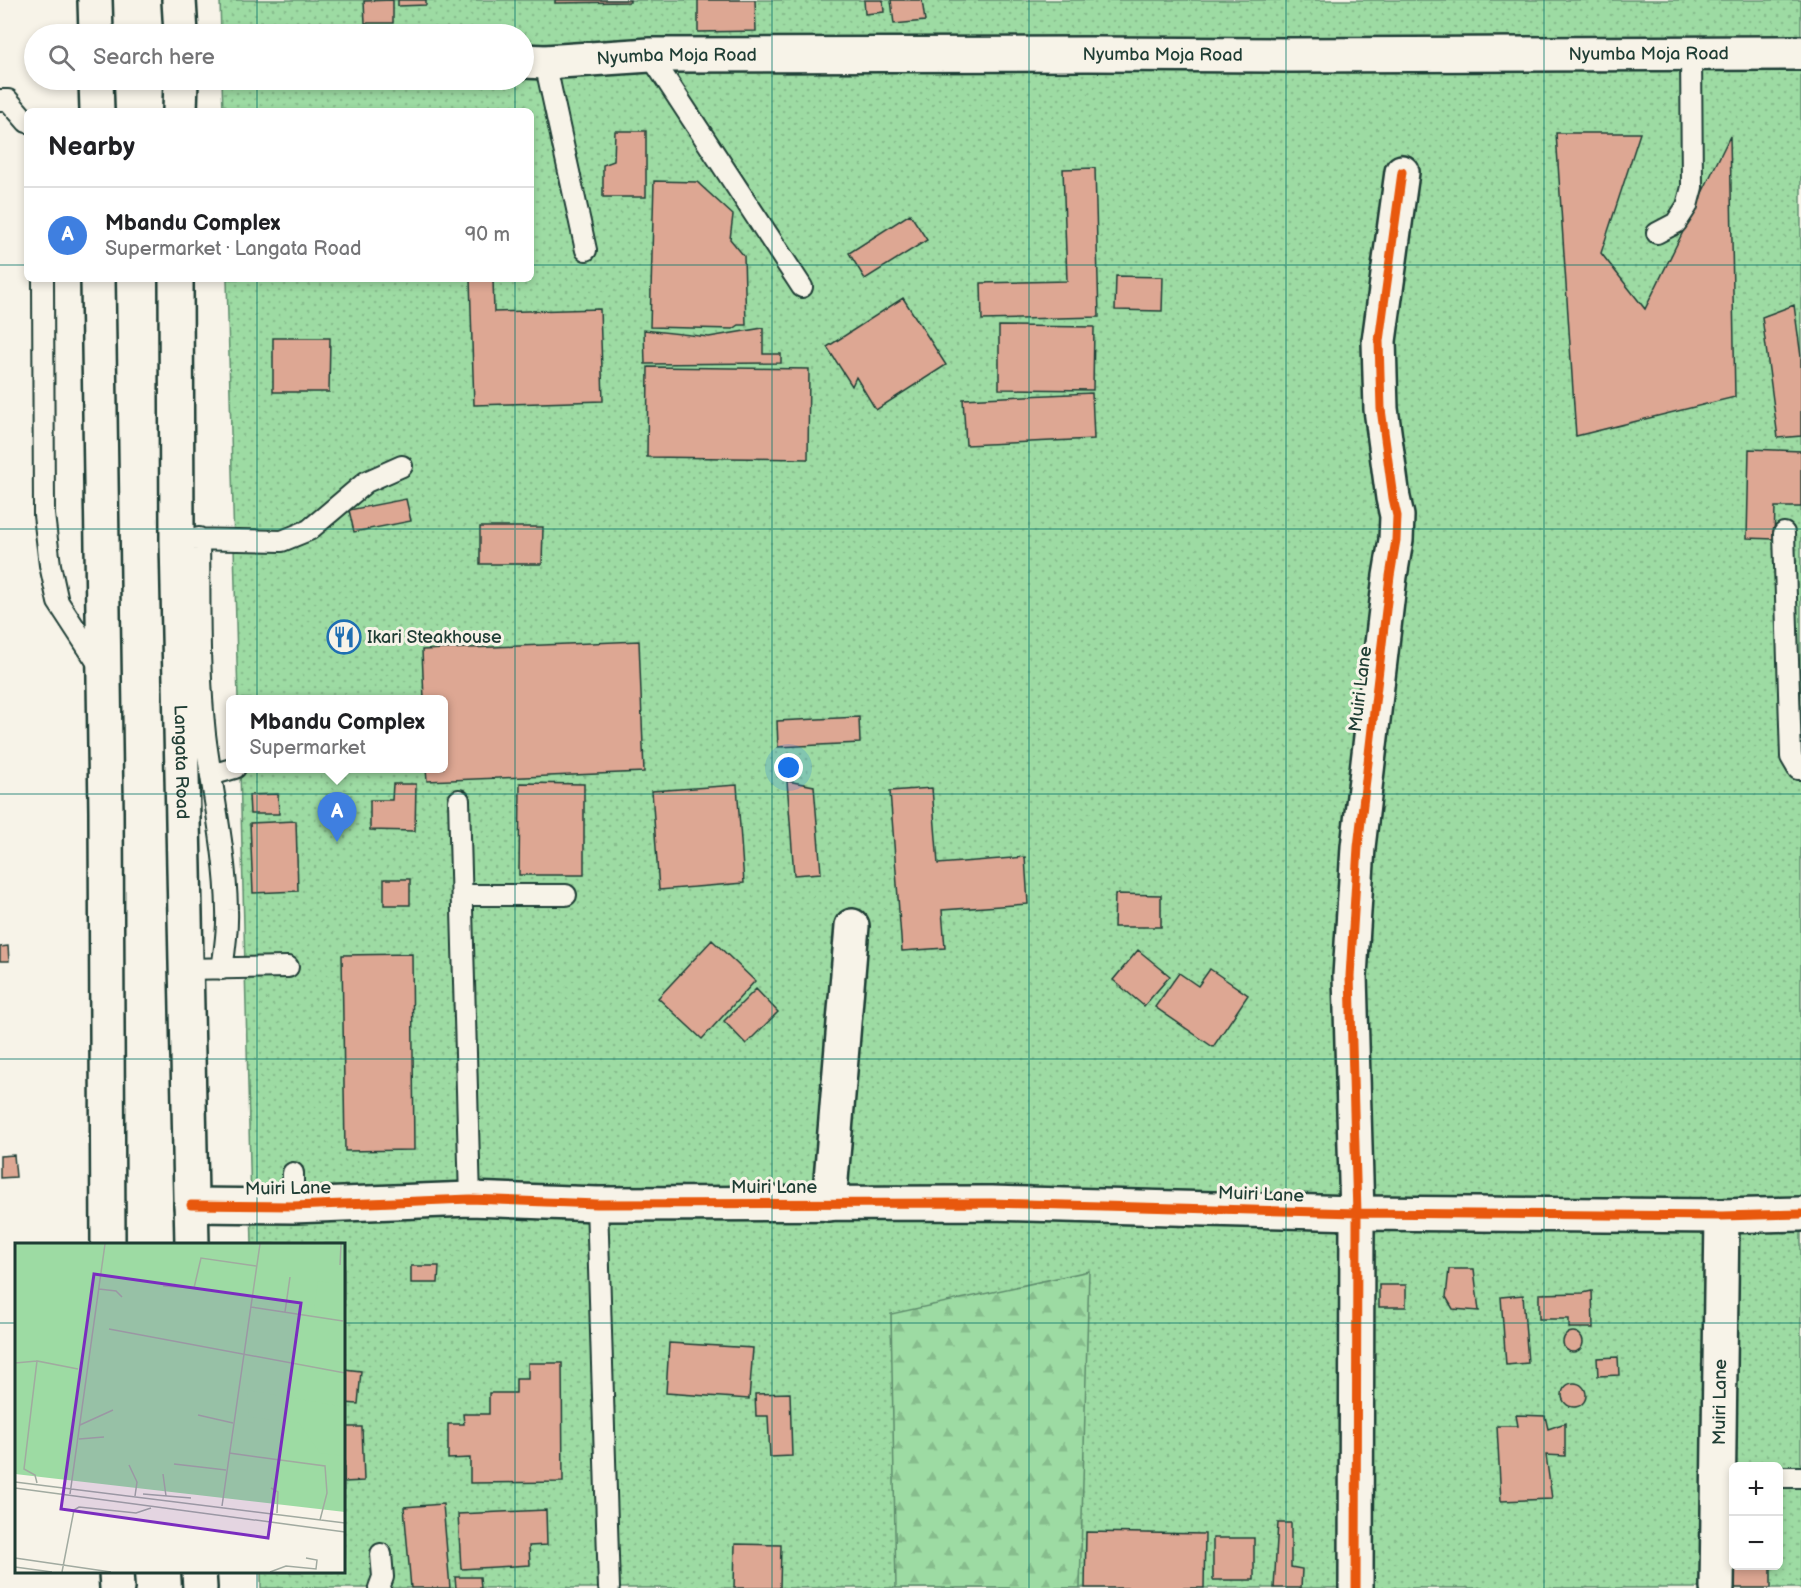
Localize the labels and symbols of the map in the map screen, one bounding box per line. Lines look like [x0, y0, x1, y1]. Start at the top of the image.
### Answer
street label: Nyumba Moja Road [1569, 43, 1729, 65]
street label: Nyumba Moja Road [1082, 44, 1243, 66]
street label: Nyumba Moja Road [596, 45, 757, 70]
restaurant icon: Ikari Steakhouse [326, 619, 362, 655]
place label: Ikari Steakhouse [367, 627, 502, 648]
street label: Muiri Lane [1345, 645, 1376, 733]
street label: Langata Road [170, 705, 193, 819]
your location [774, 753, 803, 782]
pin: A [318, 792, 356, 842]
street label: Muiri Lane [245, 1177, 332, 1200]
street label: Muiri Lane [731, 1177, 817, 1198]
street label: Muiri Lane [1218, 1183, 1305, 1207]
inset map [15, 1243, 345, 1573]
street label: Muiri Lane [1709, 1358, 1731, 1445]

